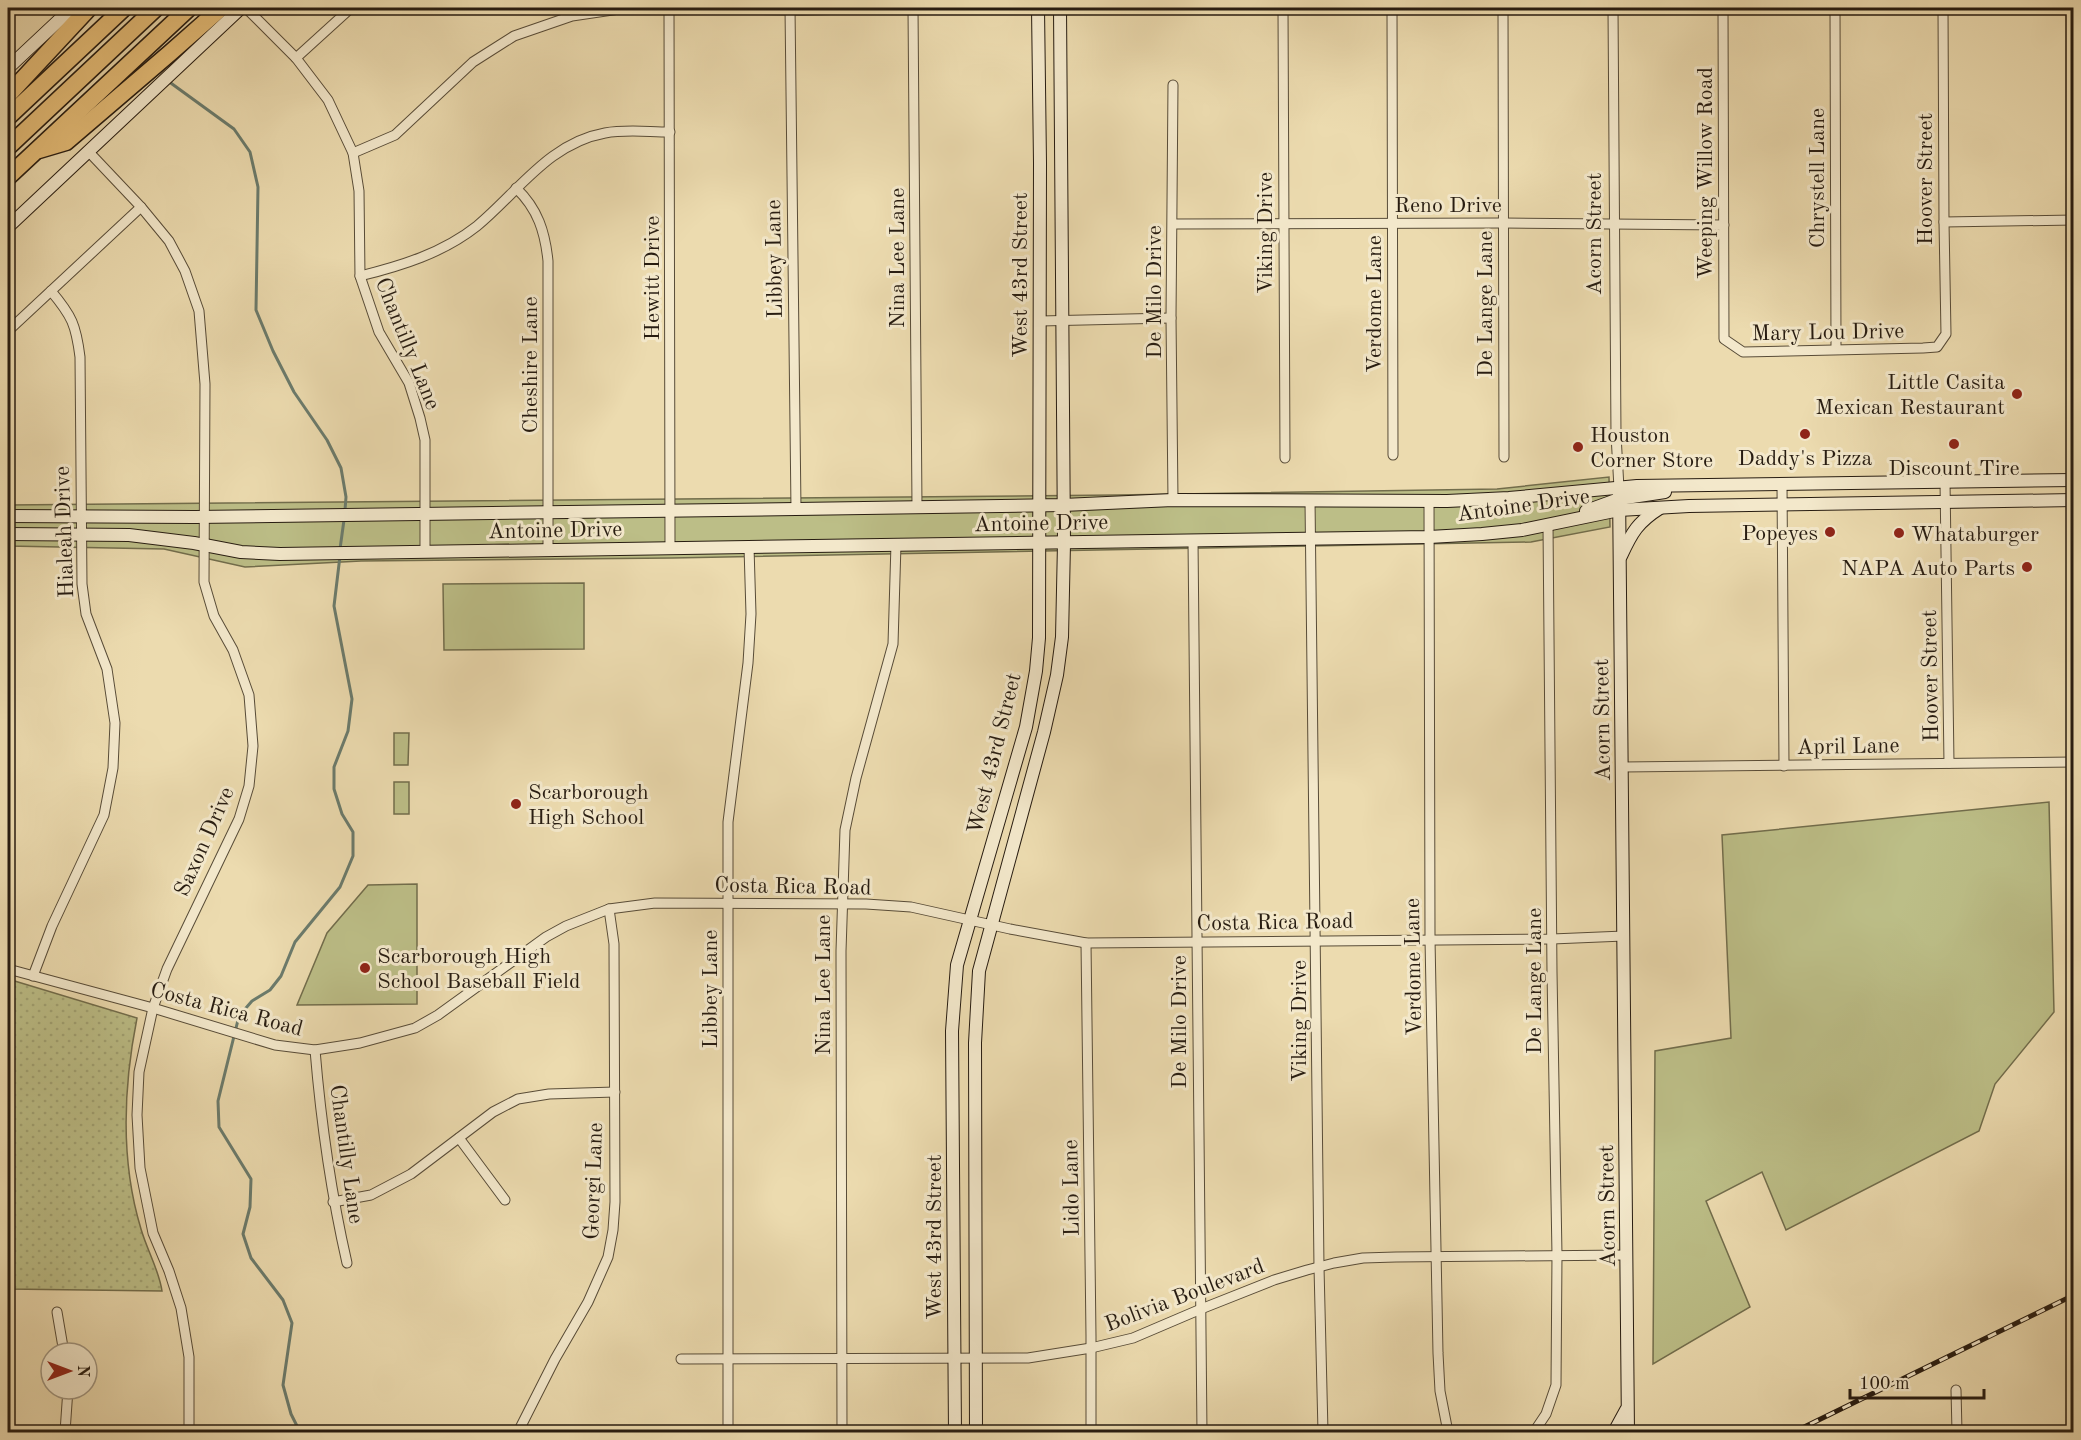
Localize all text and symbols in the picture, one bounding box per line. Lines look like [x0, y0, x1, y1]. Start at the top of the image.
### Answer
street label: Weeping Willow Road [1695, 67, 1717, 279]
street label: Chrystell Lane [1807, 108, 1829, 248]
street label: Hoover Street [1915, 113, 1937, 245]
street label: Viking Drive [1255, 172, 1277, 294]
street label: Acorn Street [1584, 173, 1606, 295]
street label: Nina Lee Lane [887, 188, 909, 328]
street label: West 43rd Street [1010, 192, 1032, 358]
street label: Reno Drive [1394, 195, 1502, 217]
street label: Libbey Lane [763, 199, 787, 319]
street label: Hewitt Drive [642, 216, 664, 340]
street label: De Milo Drive [1144, 225, 1166, 359]
street label: De Lange Lane [1475, 231, 1497, 377]
street label: Verdome Lane [1364, 235, 1386, 373]
street label: Chantilly Lane [371, 275, 444, 413]
street label: Cheshire Lane [520, 296, 542, 434]
street label: Mary Lou Drive [1752, 321, 1904, 345]
place label: Little Casita Mexican Restaurant [1815, 372, 2005, 419]
marker: Little Casita Mexican Restaurant [2010, 387, 2024, 401]
place label: Houston Corner Store [1590, 425, 1713, 472]
marker: Daddy's Pizza [1798, 427, 1812, 441]
marker: Discount Tire [1947, 437, 1961, 451]
marker: Houston Corner Store [1571, 440, 1585, 454]
place label: Daddy's Pizza [1738, 448, 1873, 470]
place label: Discount Tire [1888, 458, 2020, 480]
street label: Hialeah Drive [52, 466, 78, 598]
street label: Antoine Drive [1455, 486, 1591, 526]
street label: Antoine Drive [974, 512, 1108, 536]
street label: Antoine Drive [488, 519, 622, 543]
place label: Popeyes [1741, 523, 1818, 545]
place label: Whataburger [1911, 524, 2039, 546]
marker: Popeyes [1823, 525, 1837, 539]
marker: Whataburger [1892, 526, 1906, 540]
place label: NAPA Auto Parts [1841, 558, 2015, 580]
marker: NAPA Auto Parts [2020, 560, 2034, 574]
street label: Hoover Street [1919, 610, 1943, 742]
street label: Acorn Street [1591, 658, 1615, 781]
street label: West 43rd Street [964, 671, 1026, 836]
street label: April Lane [1796, 735, 1900, 759]
place label: Scarborough High School [528, 782, 649, 829]
street label: Saxon Drive [171, 784, 239, 900]
marker: Scarborough High School [509, 797, 523, 811]
street label: Costa Rica Road [714, 875, 872, 899]
street label: Verdome Lane [1402, 898, 1426, 1036]
street label: De Lange Lane [1524, 908, 1546, 1054]
street label: Costa Rica Road [1196, 911, 1354, 935]
street label: Nina Lee Lane [813, 915, 835, 1055]
street label: Libbey Lane [700, 930, 722, 1048]
place label: Scarborough High School Baseball Field [377, 946, 580, 993]
street label: De Milo Drive [1169, 955, 1191, 1089]
street label: Viking Drive [1289, 960, 1311, 1082]
marker: Scarborough High School Baseball Field [358, 961, 372, 975]
street label: Costa Rica Road [148, 979, 305, 1041]
street label: Chantilly Lane [325, 1083, 367, 1225]
street label: Georgi Lane [581, 1122, 607, 1240]
street label: Lido Lane [1060, 1139, 1084, 1237]
street label: Acorn Street [1596, 1144, 1620, 1267]
street label: West 43rd Street [924, 1154, 946, 1320]
street label: Bolivia Boulevard [1102, 1255, 1267, 1336]
north arrow [39, 1341, 99, 1401]
scale bar [1850, 1362, 1984, 1400]
text: N [74, 1365, 90, 1378]
text: 100 m [1859, 1375, 1910, 1393]

